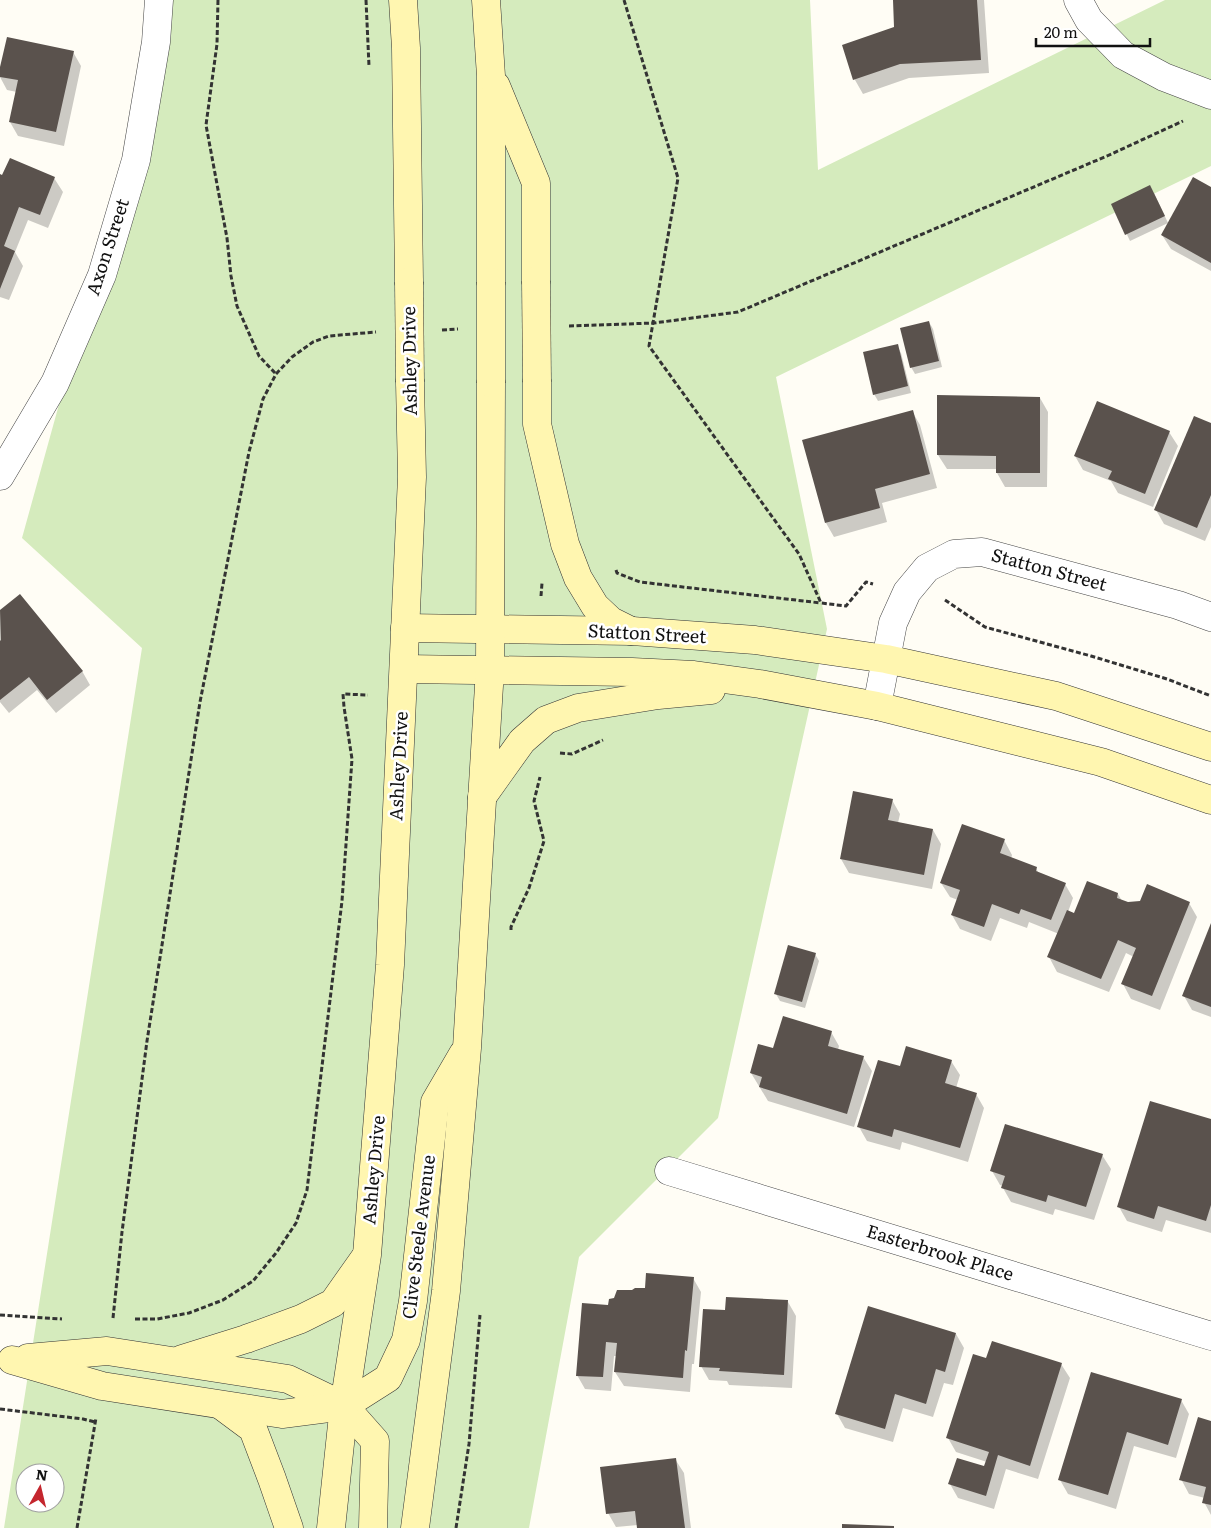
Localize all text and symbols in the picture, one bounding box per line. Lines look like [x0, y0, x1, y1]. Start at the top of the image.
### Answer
scale bar [1036, 15, 1150, 47]
text: 20 m [1044, 20, 1078, 43]
street label: Axon Street [78, 194, 135, 299]
street label: Ashley Drive [394, 306, 423, 416]
street label: Statton Street [989, 540, 1111, 597]
street label: Statton Street [587, 616, 708, 649]
street label: Ashley Drive [381, 711, 414, 821]
street label: Ashley Drive [354, 1114, 391, 1226]
street label: Clive Steele Avenue [394, 1153, 441, 1320]
street label: Easterbrook Place [864, 1216, 1017, 1287]
north arrow [15, 1463, 65, 1513]
text: N [35, 1463, 49, 1485]

